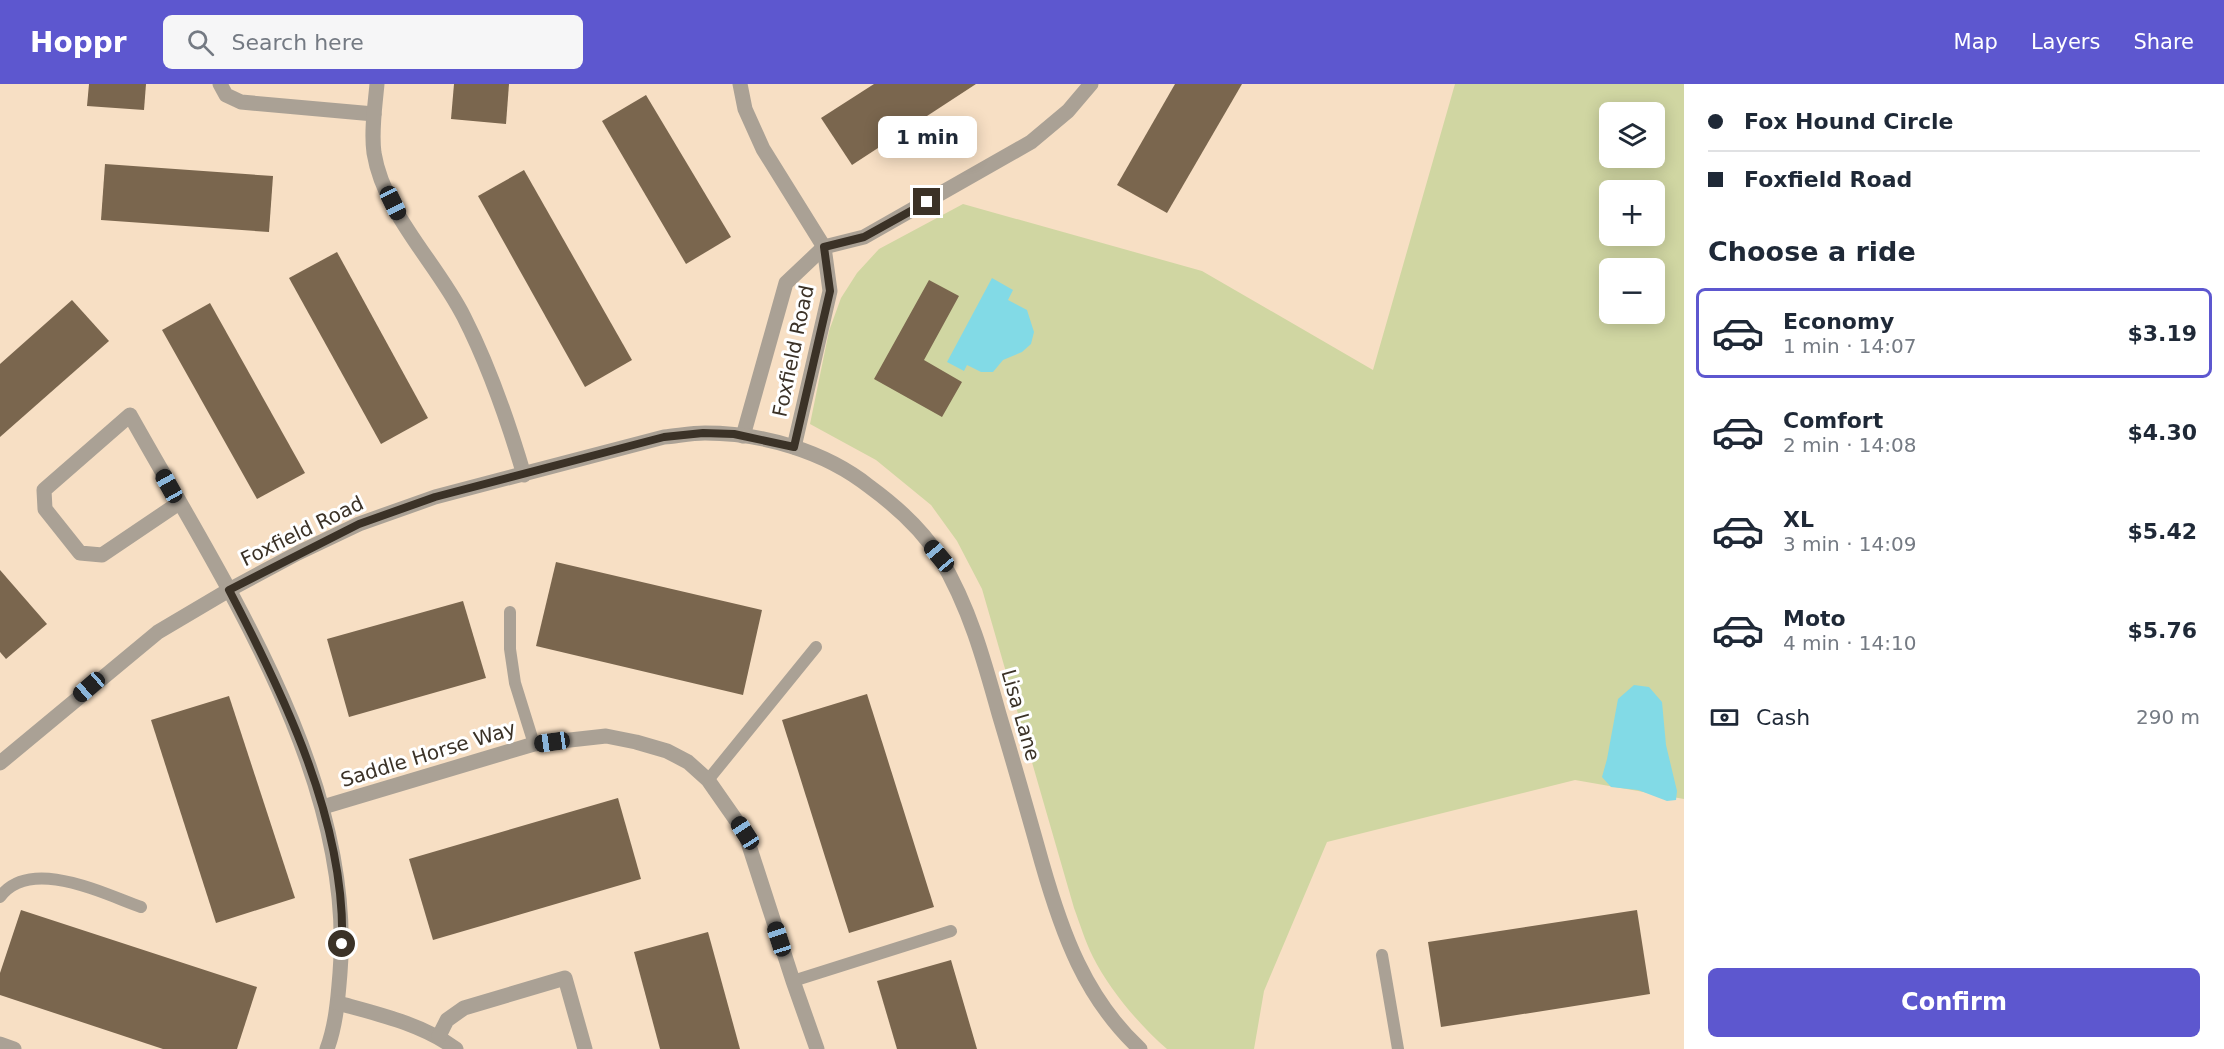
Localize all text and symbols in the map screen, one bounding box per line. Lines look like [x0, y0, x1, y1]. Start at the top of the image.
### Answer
search box [163, 15, 583, 69]
text: Hoppr [30, 26, 127, 59]
icon: search [184, 26, 217, 59]
text: Search here [232, 30, 364, 55]
text: Map [1954, 30, 1998, 54]
text: Layers [2031, 30, 2100, 54]
text: Share [2133, 30, 2194, 54]
map controls [1599, 102, 1665, 324]
button: layers [1599, 102, 1665, 168]
text: Fox Hound Circle [1744, 109, 1953, 134]
callout: 1 min [878, 115, 976, 157]
text: 1 min [896, 125, 959, 149]
text: Foxfield Road [1744, 167, 1912, 192]
button: + [1599, 180, 1665, 246]
car [377, 183, 409, 223]
route end [913, 188, 940, 215]
text: Choose a ride [1708, 236, 1916, 267]
button: − [1599, 258, 1665, 324]
street label: Foxfield Road [767, 283, 819, 419]
icon: car [1711, 306, 1765, 360]
text: Economy [1783, 309, 1894, 334]
text: $3.19 [2127, 321, 2197, 346]
text: 1 min · 14:07 [1783, 334, 1917, 358]
icon: car [1711, 405, 1765, 459]
text: Comfort [1783, 408, 1883, 433]
text: $4.30 [2127, 420, 2197, 445]
text: 2 min · 14:08 [1783, 433, 1917, 457]
car [152, 466, 186, 506]
street label: Foxfield Road [237, 491, 367, 571]
icon: car [1711, 504, 1765, 558]
text: XL [1783, 507, 1814, 532]
text: $5.42 [2127, 519, 2197, 544]
text: 3 min · 14:09 [1783, 532, 1917, 556]
car [921, 536, 957, 576]
icon: car [1711, 603, 1765, 657]
text: Moto [1783, 606, 1846, 631]
text: $5.76 [2127, 618, 2197, 643]
text: 4 min · 14:10 [1783, 631, 1917, 655]
street label: Lisa Lane [996, 666, 1046, 764]
car [70, 668, 108, 706]
icon: cash [1708, 701, 1741, 734]
text: Cash [1756, 705, 1810, 730]
text: 290 m [2136, 705, 2200, 729]
street label: Saddle Horse Way [338, 716, 519, 792]
car [533, 731, 571, 753]
car [728, 813, 762, 853]
car [765, 919, 793, 959]
route start [328, 930, 355, 957]
button: Confirm [1708, 968, 2200, 1037]

